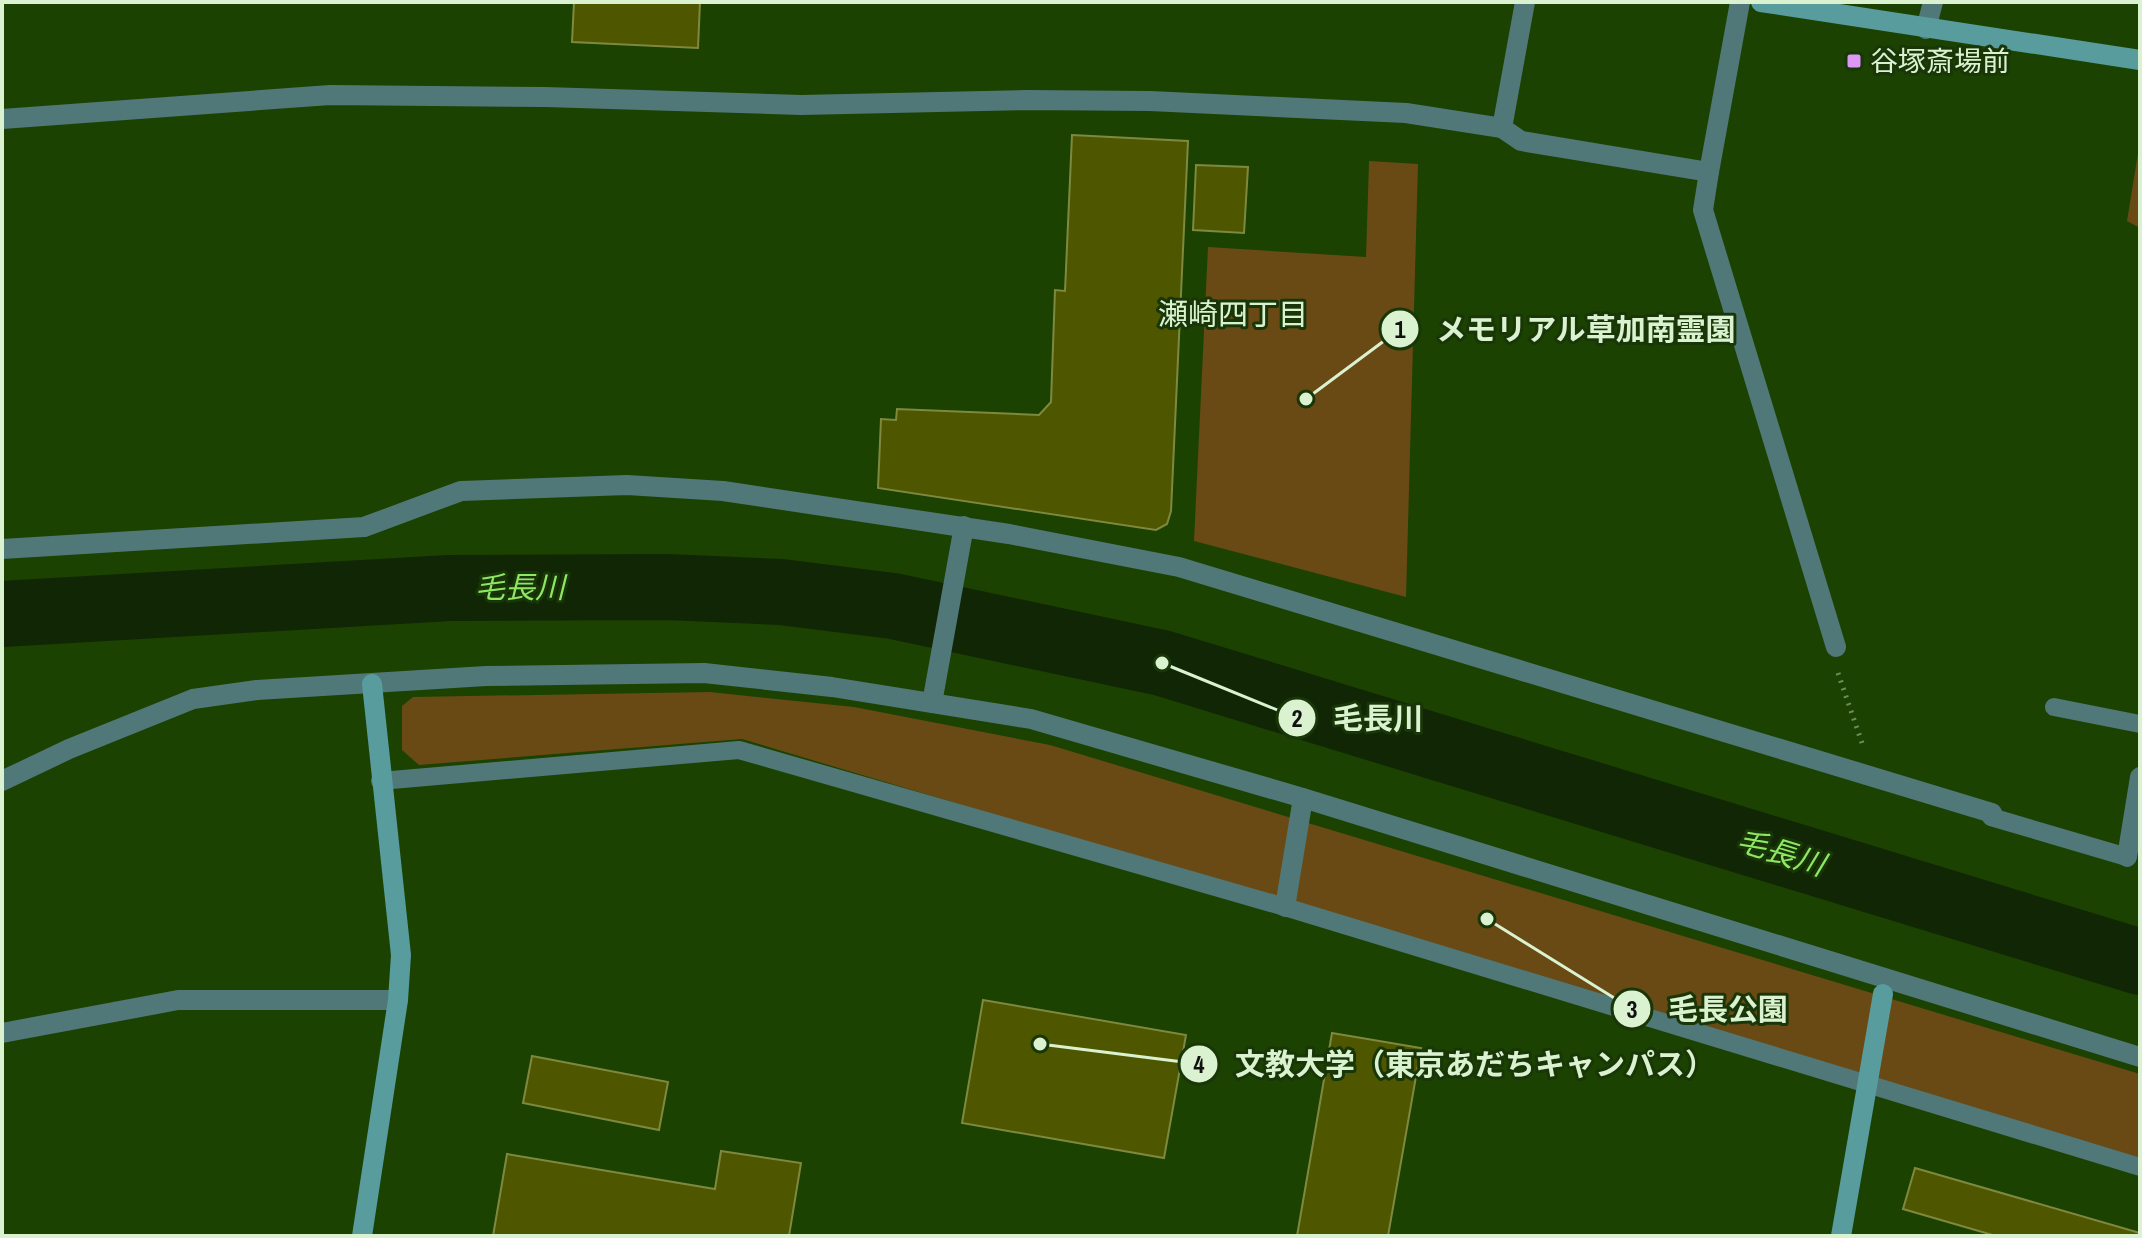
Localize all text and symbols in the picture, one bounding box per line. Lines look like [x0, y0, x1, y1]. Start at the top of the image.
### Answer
place label: 谷塚斎場前 [1870, 42, 2010, 80]
marker: 谷塚斎場前 [1845, 52, 1863, 70]
district label: 瀬崎四丁目 [1158, 294, 1308, 334]
callout: メモリアル草加南霊園 [1380, 302, 1752, 356]
text: メモリアル草加南霊園 [1436, 309, 1736, 349]
text: 1 [1395, 313, 1406, 345]
water label: 毛長川 [475, 567, 568, 607]
callout: 毛長川 [1277, 691, 1439, 745]
text: 毛長川 [1333, 698, 1423, 738]
text: 2 [1292, 702, 1303, 734]
water label: 毛長川 [1732, 820, 1833, 885]
callout: 毛長公園 [1612, 982, 1804, 1036]
text: 毛長公園 [1668, 989, 1788, 1029]
text: 3 [1627, 993, 1638, 1025]
callout: 文教大学（東京あだちキャンパス） [1179, 1037, 1731, 1091]
text: 文教大学（東京あだちキャンパス） [1235, 1044, 1715, 1084]
text: 4 [1194, 1048, 1205, 1080]

